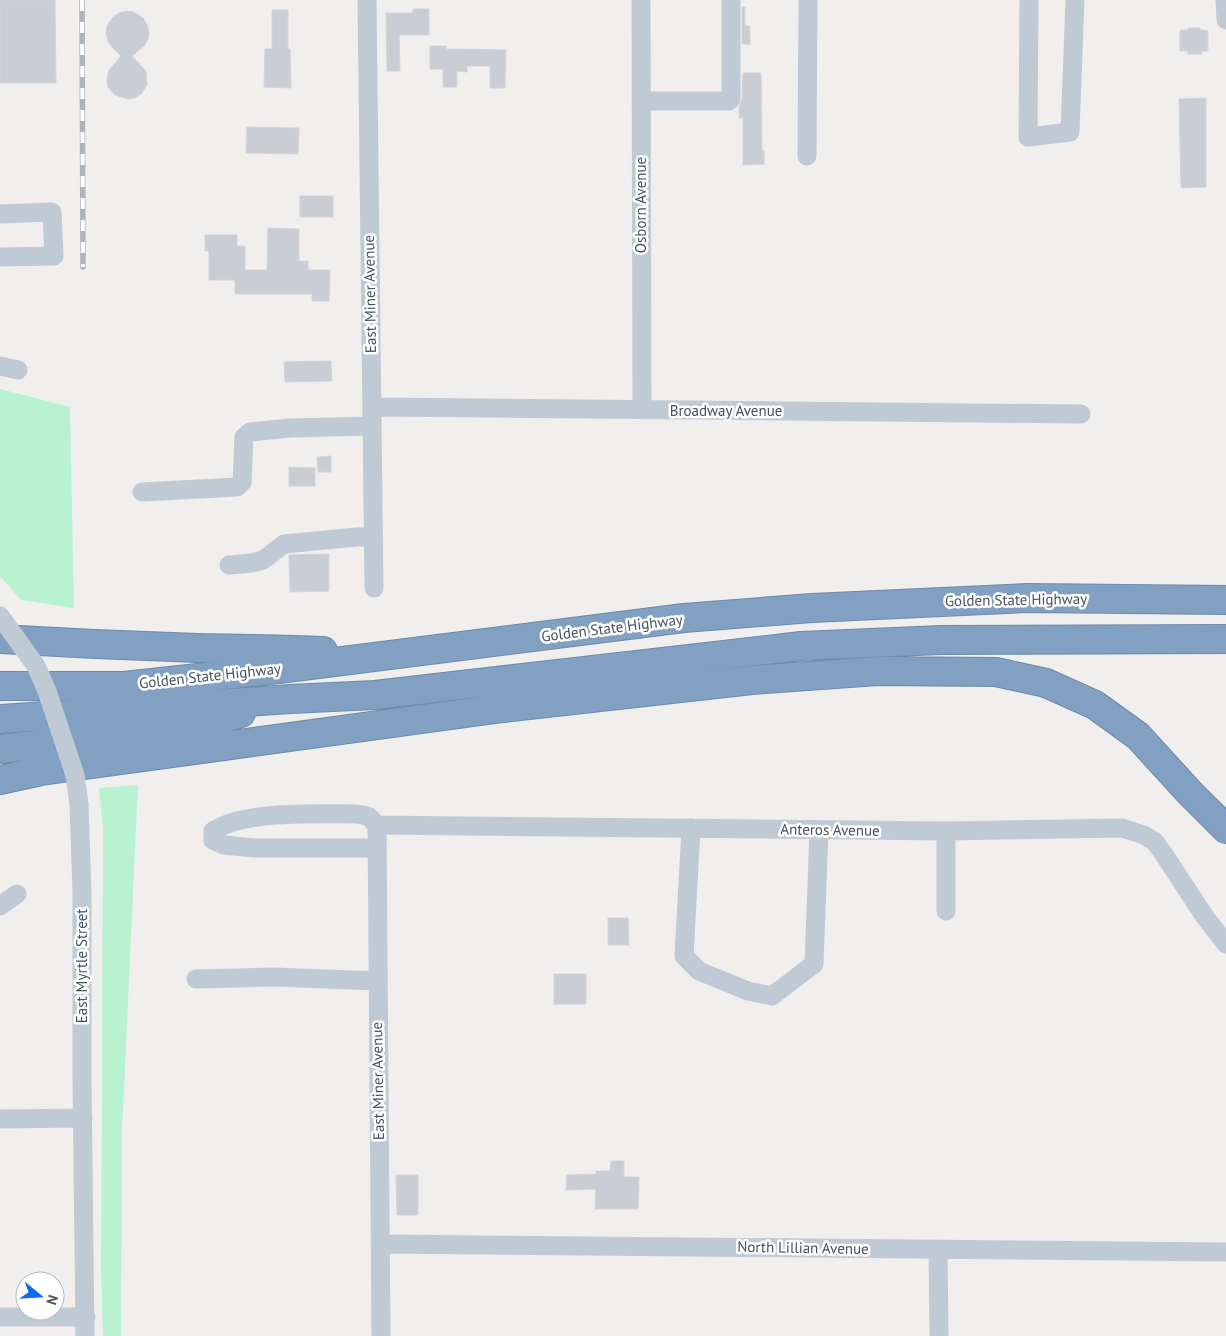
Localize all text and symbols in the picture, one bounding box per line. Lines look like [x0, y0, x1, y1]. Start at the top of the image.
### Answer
street label: Osborn Avenue [631, 157, 650, 253]
street label: East Miner Avenue [359, 235, 380, 353]
street label: Broadway Avenue [670, 401, 782, 420]
street label: Golden State Highway [945, 589, 1087, 610]
street label: Golden State Highway [540, 609, 684, 646]
street label: Golden State Highway [138, 659, 282, 692]
street label: Anteros Avenue [780, 819, 880, 840]
street label: East Myrtle Street [72, 909, 91, 1023]
street label: East Miner Avenue [367, 1022, 388, 1140]
street label: North Lillian Avenue [737, 1237, 869, 1258]
north arrow [15, 1271, 65, 1321]
text: N [42, 1293, 62, 1307]

